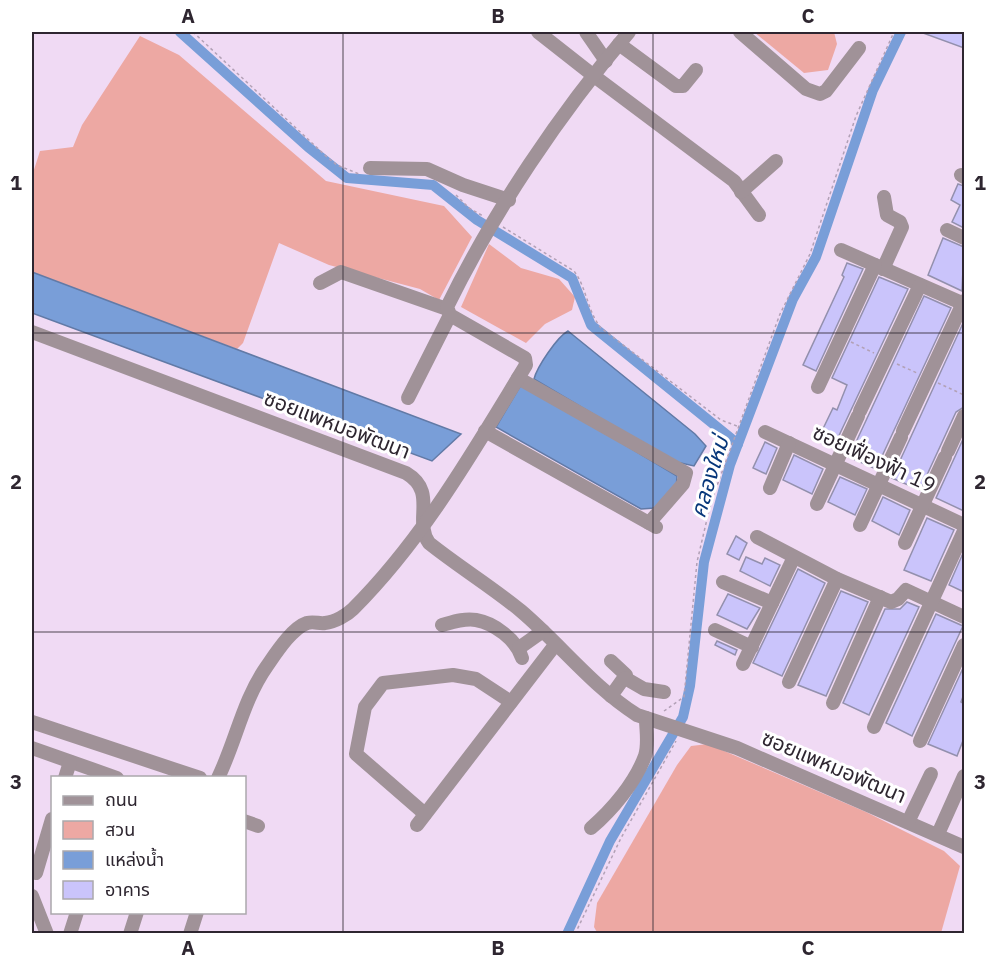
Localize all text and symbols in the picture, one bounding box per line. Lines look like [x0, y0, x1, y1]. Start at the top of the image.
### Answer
text: A [181, 2, 195, 29]
text: B [491, 2, 505, 29]
text: C [801, 2, 815, 29]
text: 1 [10, 169, 22, 196]
text: 1 [974, 169, 986, 196]
street label: ซอยแพหมอพัฒนา [260, 383, 415, 465]
street label: ซอยเฟื่องฟ้า 19 [808, 417, 940, 499]
water label: คลองใหม่ [682, 430, 735, 521]
text: 2 [10, 468, 22, 495]
text: 2 [974, 468, 986, 495]
street label: ซอยแพหมอพัฒนา [758, 723, 911, 809]
text: 3 [10, 768, 22, 795]
text: 3 [974, 768, 986, 795]
legend [51, 776, 246, 914]
text: ถนน [105, 788, 138, 811]
text: สวน [105, 818, 135, 841]
text: แหล่งน้ำ [105, 847, 164, 871]
text: อาคาร [105, 878, 150, 901]
text: A [181, 934, 195, 961]
text: B [491, 934, 505, 961]
text: C [801, 934, 815, 961]

